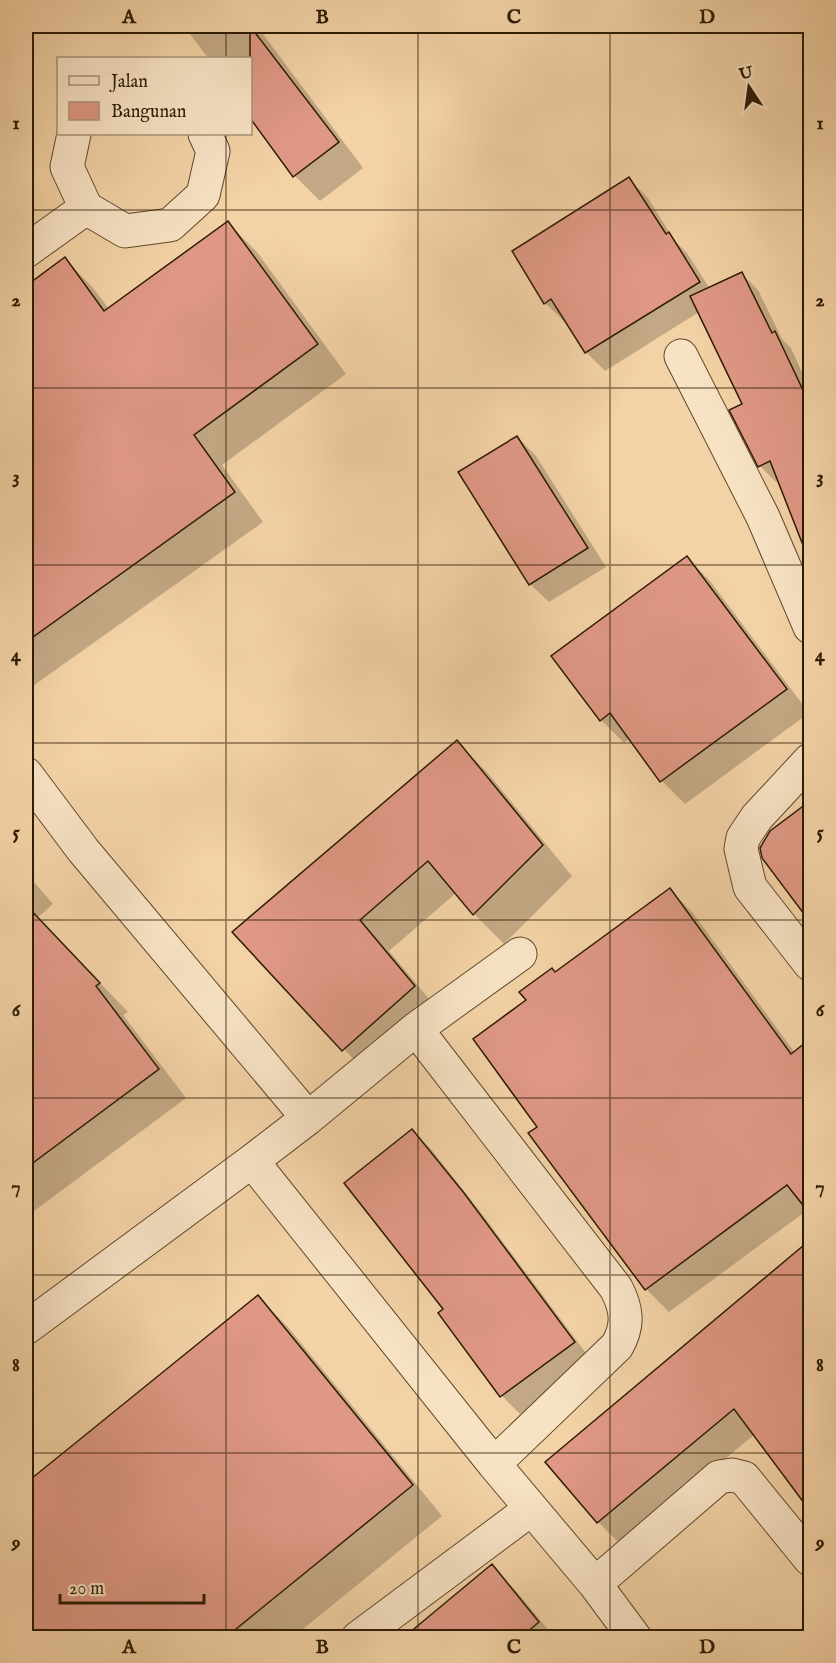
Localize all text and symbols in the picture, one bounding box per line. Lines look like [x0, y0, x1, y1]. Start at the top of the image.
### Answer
text: A [121, 5, 137, 30]
text: B [315, 5, 329, 30]
text: C [507, 5, 521, 30]
text: D [699, 5, 715, 30]
legend [57, 57, 252, 135]
north arrow [719, 57, 779, 117]
text: U [736, 63, 755, 86]
text: Jalan [109, 71, 148, 94]
text: Bangunan [111, 101, 187, 124]
text: 1 [12, 111, 20, 136]
text: 1 [816, 111, 824, 136]
text: 2 [11, 288, 21, 313]
text: 2 [815, 288, 825, 313]
text: 3 [12, 465, 20, 490]
text: 3 [816, 465, 824, 490]
text: 4 [11, 643, 22, 668]
text: 4 [815, 643, 826, 668]
text: 5 [12, 820, 20, 845]
text: 5 [816, 820, 824, 845]
text: 6 [12, 998, 22, 1023]
text: 6 [816, 998, 826, 1023]
text: 7 [11, 1175, 21, 1200]
text: 7 [815, 1175, 825, 1200]
text: 8 [12, 1353, 20, 1378]
text: 8 [816, 1353, 824, 1378]
text: 9 [11, 1530, 21, 1555]
text: 9 [815, 1530, 825, 1555]
scale bar [60, 1567, 204, 1605]
text: 20 m [69, 1578, 104, 1601]
text: A [121, 1635, 137, 1660]
text: B [315, 1635, 329, 1660]
text: C [507, 1635, 521, 1660]
text: D [699, 1635, 715, 1660]

